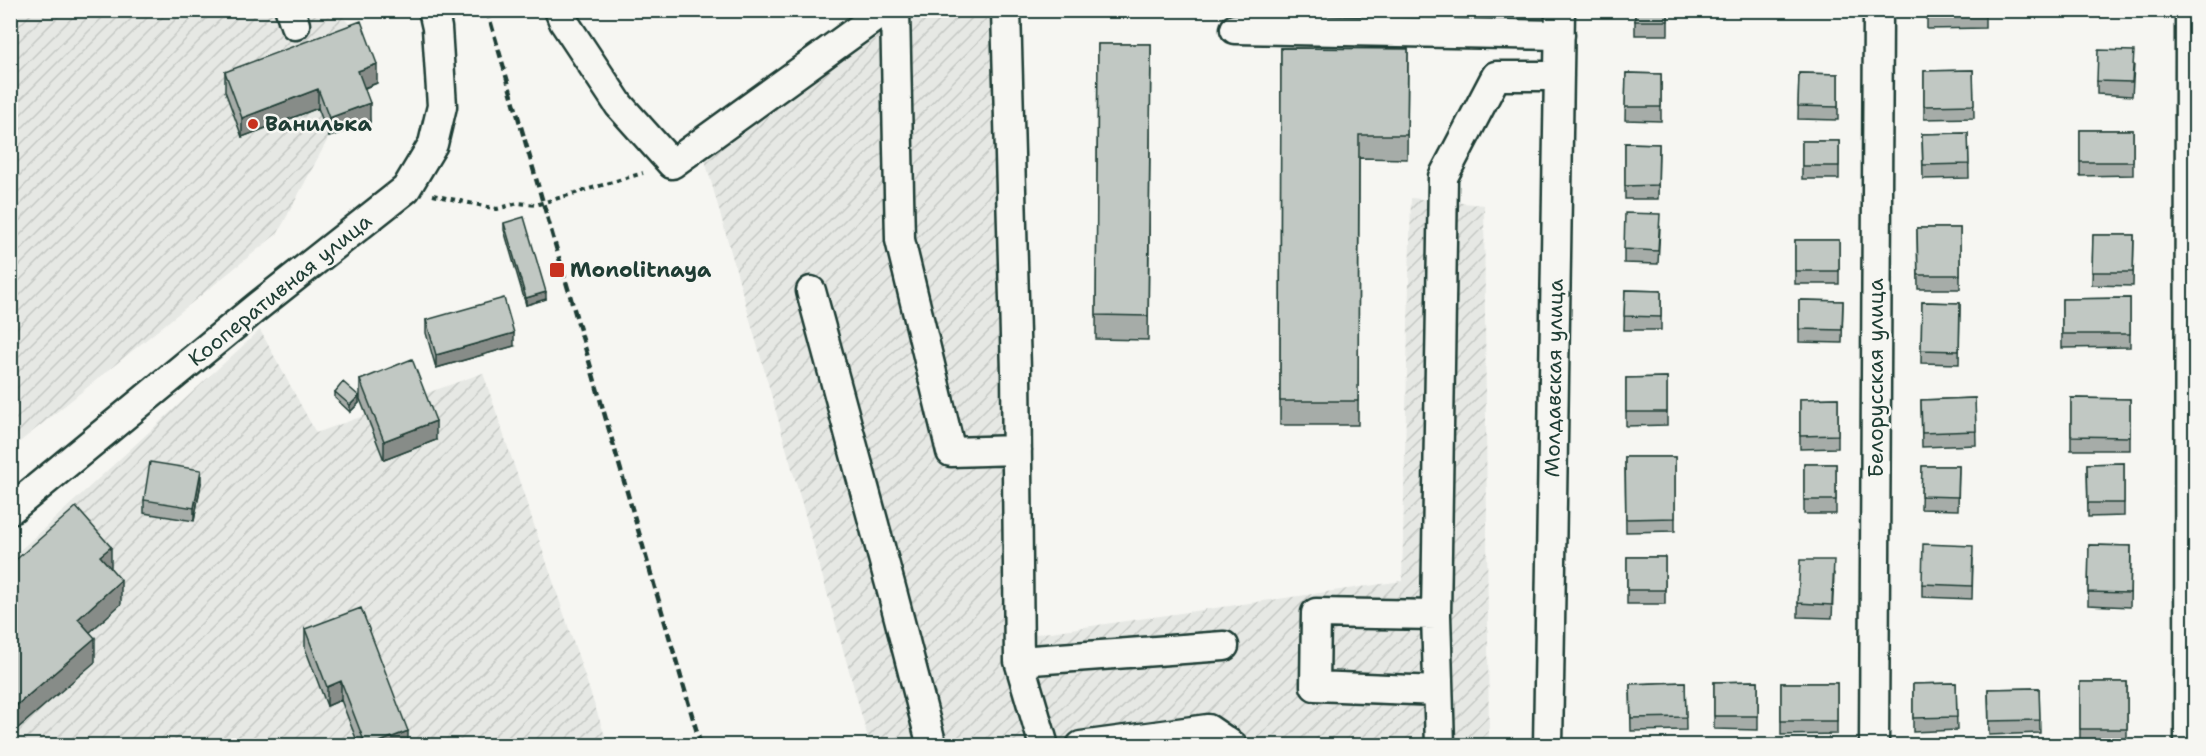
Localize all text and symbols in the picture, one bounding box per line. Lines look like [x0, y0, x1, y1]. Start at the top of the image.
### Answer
place label: Ванилька [265, 110, 372, 138]
marker: Ванилька [246, 117, 260, 131]
street label: Кооперативная улица [182, 207, 378, 373]
place label: Monolitnaya [570, 256, 712, 284]
marker: Monolitnaya [548, 261, 566, 279]
street label: Молдавская улица [1538, 278, 1570, 478]
street label: Белорусская улица [1862, 278, 1890, 478]

